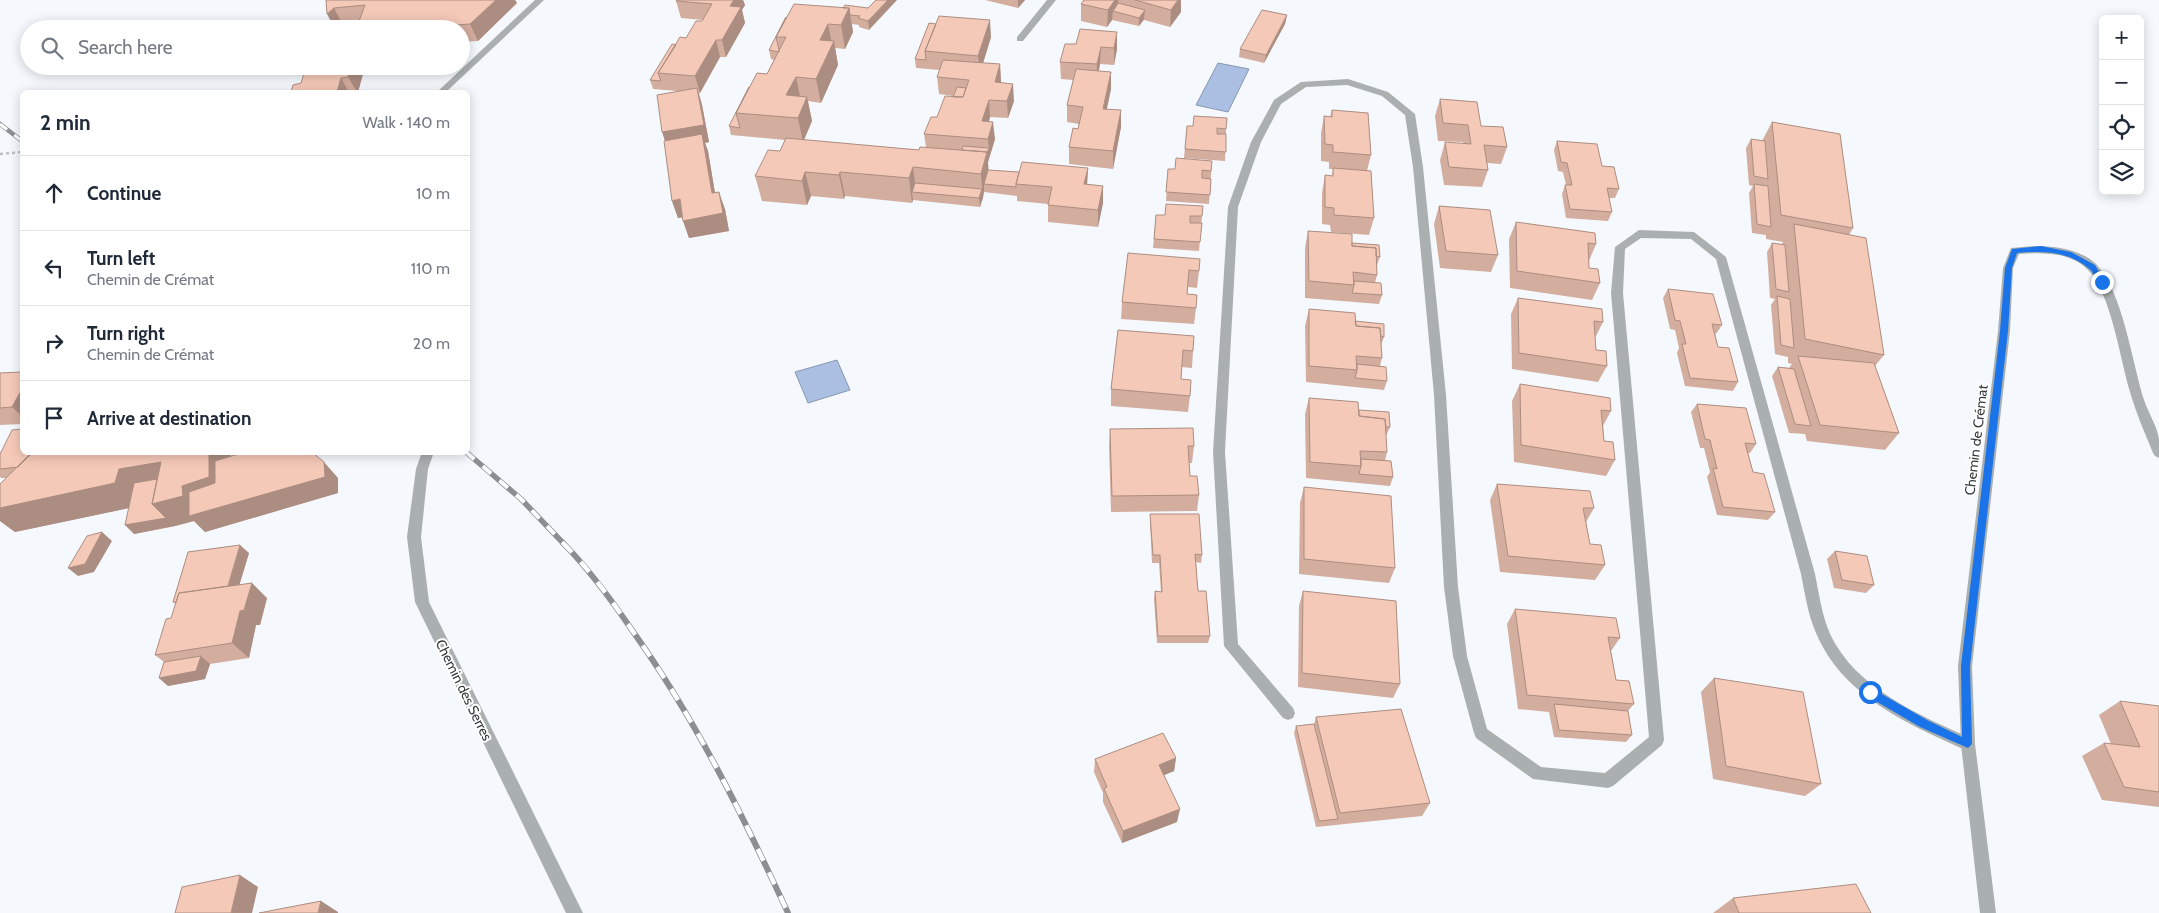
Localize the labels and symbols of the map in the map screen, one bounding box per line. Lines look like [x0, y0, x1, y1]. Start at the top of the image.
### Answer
route end [2091, 271, 2114, 294]
street label: Chemin de Crémat [1960, 383, 1992, 496]
street label: Chemin des Serres [432, 636, 496, 744]
route start [1859, 681, 1882, 704]

